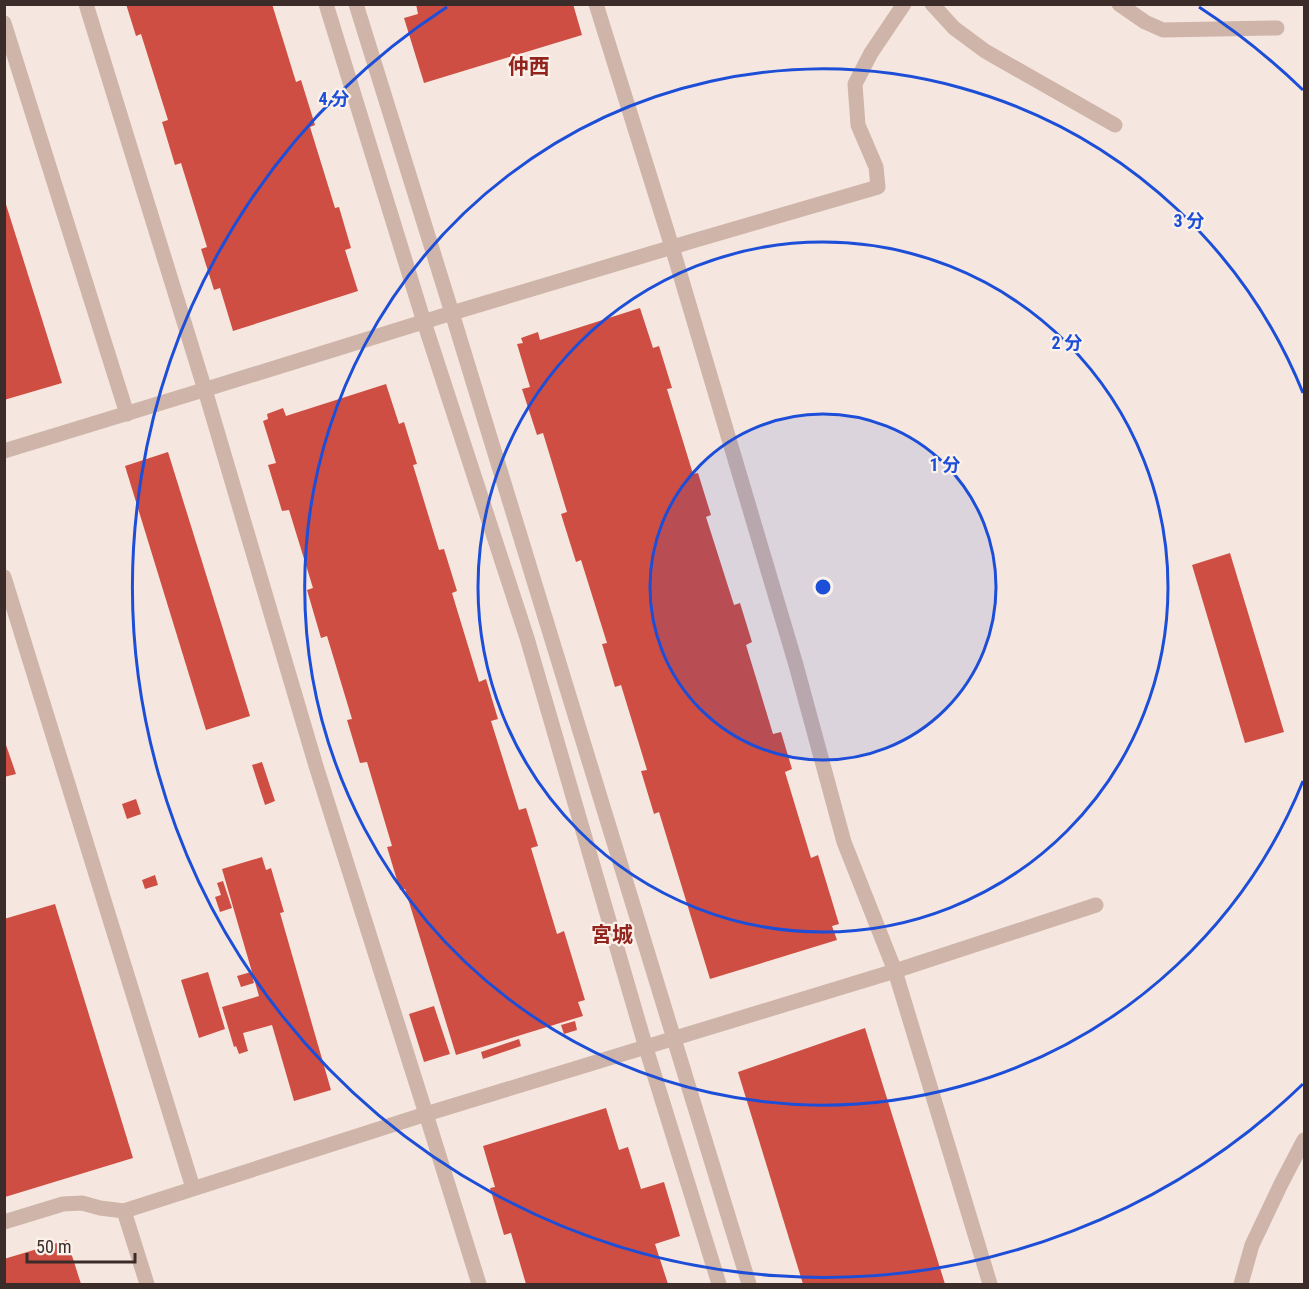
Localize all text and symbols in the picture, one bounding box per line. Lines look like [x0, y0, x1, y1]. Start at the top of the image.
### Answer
district label: 仲西 [508, 55, 550, 79]
text: 4 分 [318, 88, 350, 109]
text: 3 分 [1173, 210, 1205, 231]
text: 2 分 [1051, 332, 1083, 353]
text: 1 分 [929, 454, 961, 475]
centre of rings [813, 577, 833, 597]
district label: 宮城 [591, 923, 633, 947]
scale bar [27, 1226, 135, 1264]
text: 50 m [36, 1236, 71, 1257]

